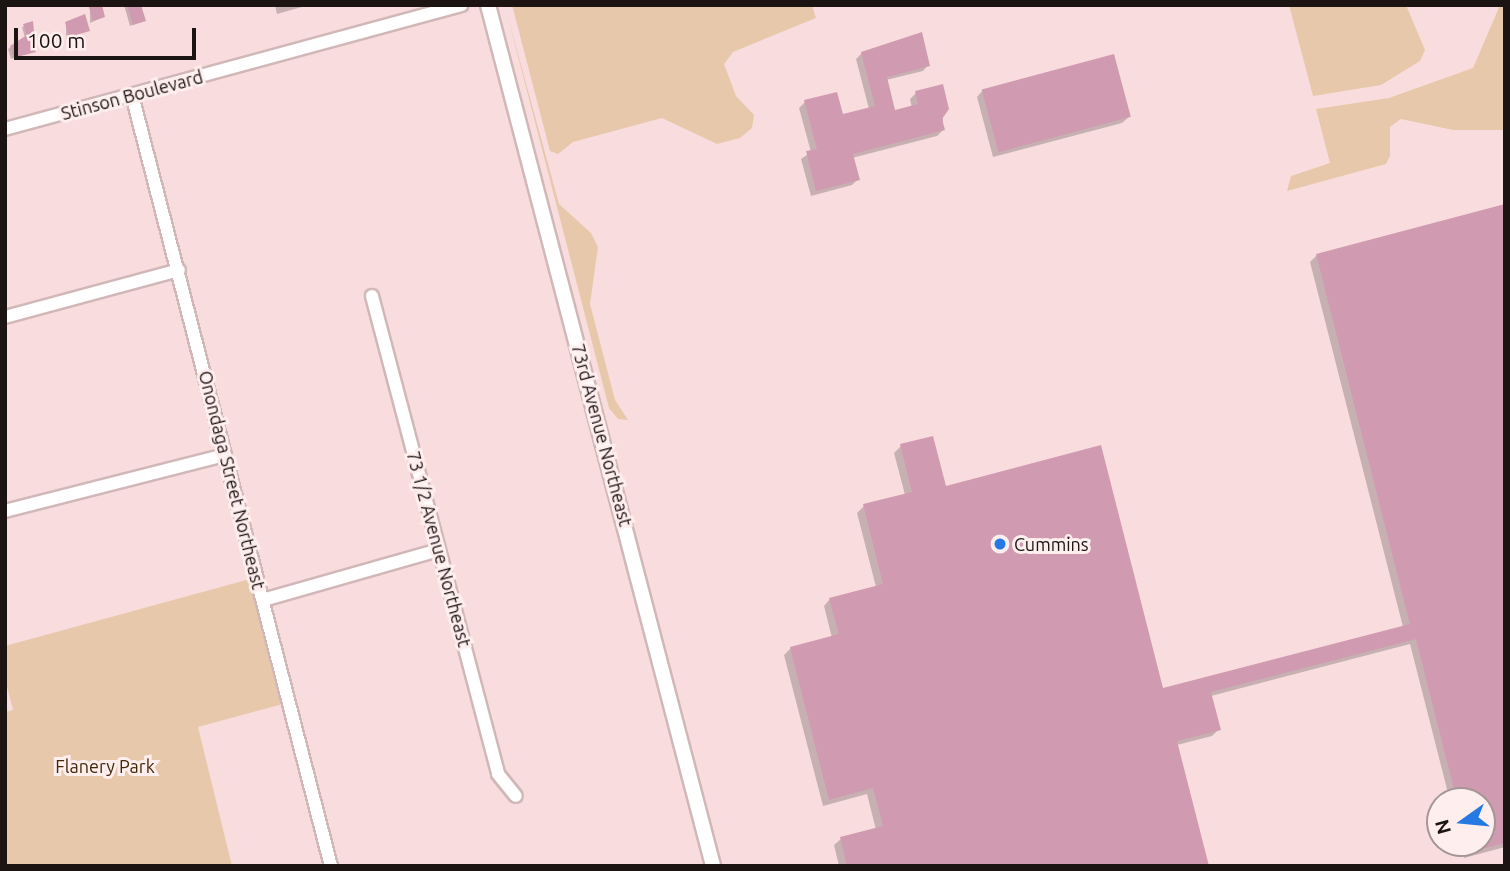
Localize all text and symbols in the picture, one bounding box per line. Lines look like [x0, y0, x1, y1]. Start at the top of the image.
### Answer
scale bar [18, 14, 200, 58]
text: 100 m [27, 28, 85, 52]
street label: Stinson Boulevard [59, 66, 205, 124]
street label: 73rd Avenue Northeast [567, 341, 637, 529]
street label: Onondaga Street Northeast [194, 368, 270, 592]
street label: 73 1/2 Avenue Northeast [402, 449, 476, 649]
place label: Cummins [1014, 533, 1089, 555]
marker: Cummins [992, 536, 1008, 552]
park label: Flanery Park [55, 755, 155, 777]
north arrow [1426, 787, 1496, 857]
text: N [1430, 817, 1455, 837]

